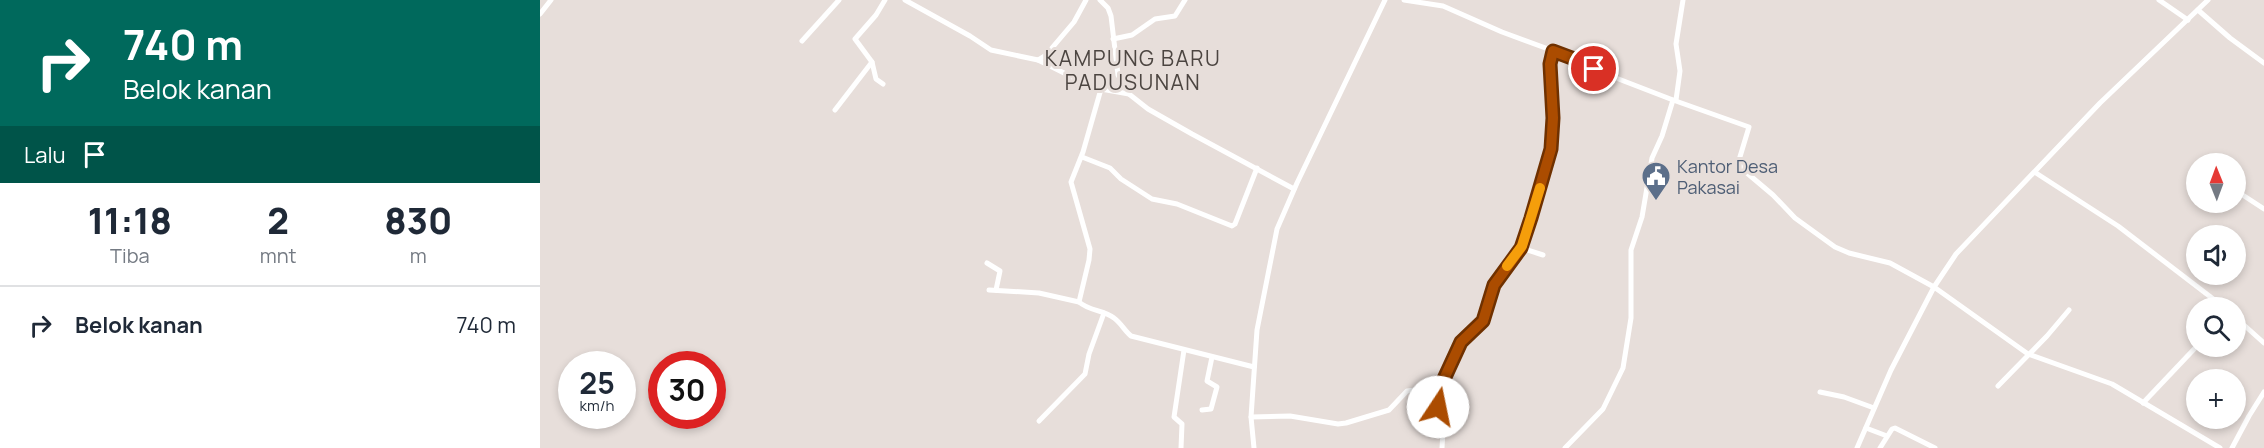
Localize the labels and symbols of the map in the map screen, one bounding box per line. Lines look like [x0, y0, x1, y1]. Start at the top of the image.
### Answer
pin [1568, 43, 1619, 94]
district label: KAMPUNG BARU PADUSUNAN [1045, 44, 1221, 96]
north arrow [2186, 153, 2246, 213]
place label: Kantor Desa Pakasai [1677, 154, 1778, 199]
public building icon: Kantor Desa Pakasai [1640, 160, 1672, 202]
speed limit sign: 30 [648, 351, 726, 429]
position arrow [1406, 375, 1470, 439]

